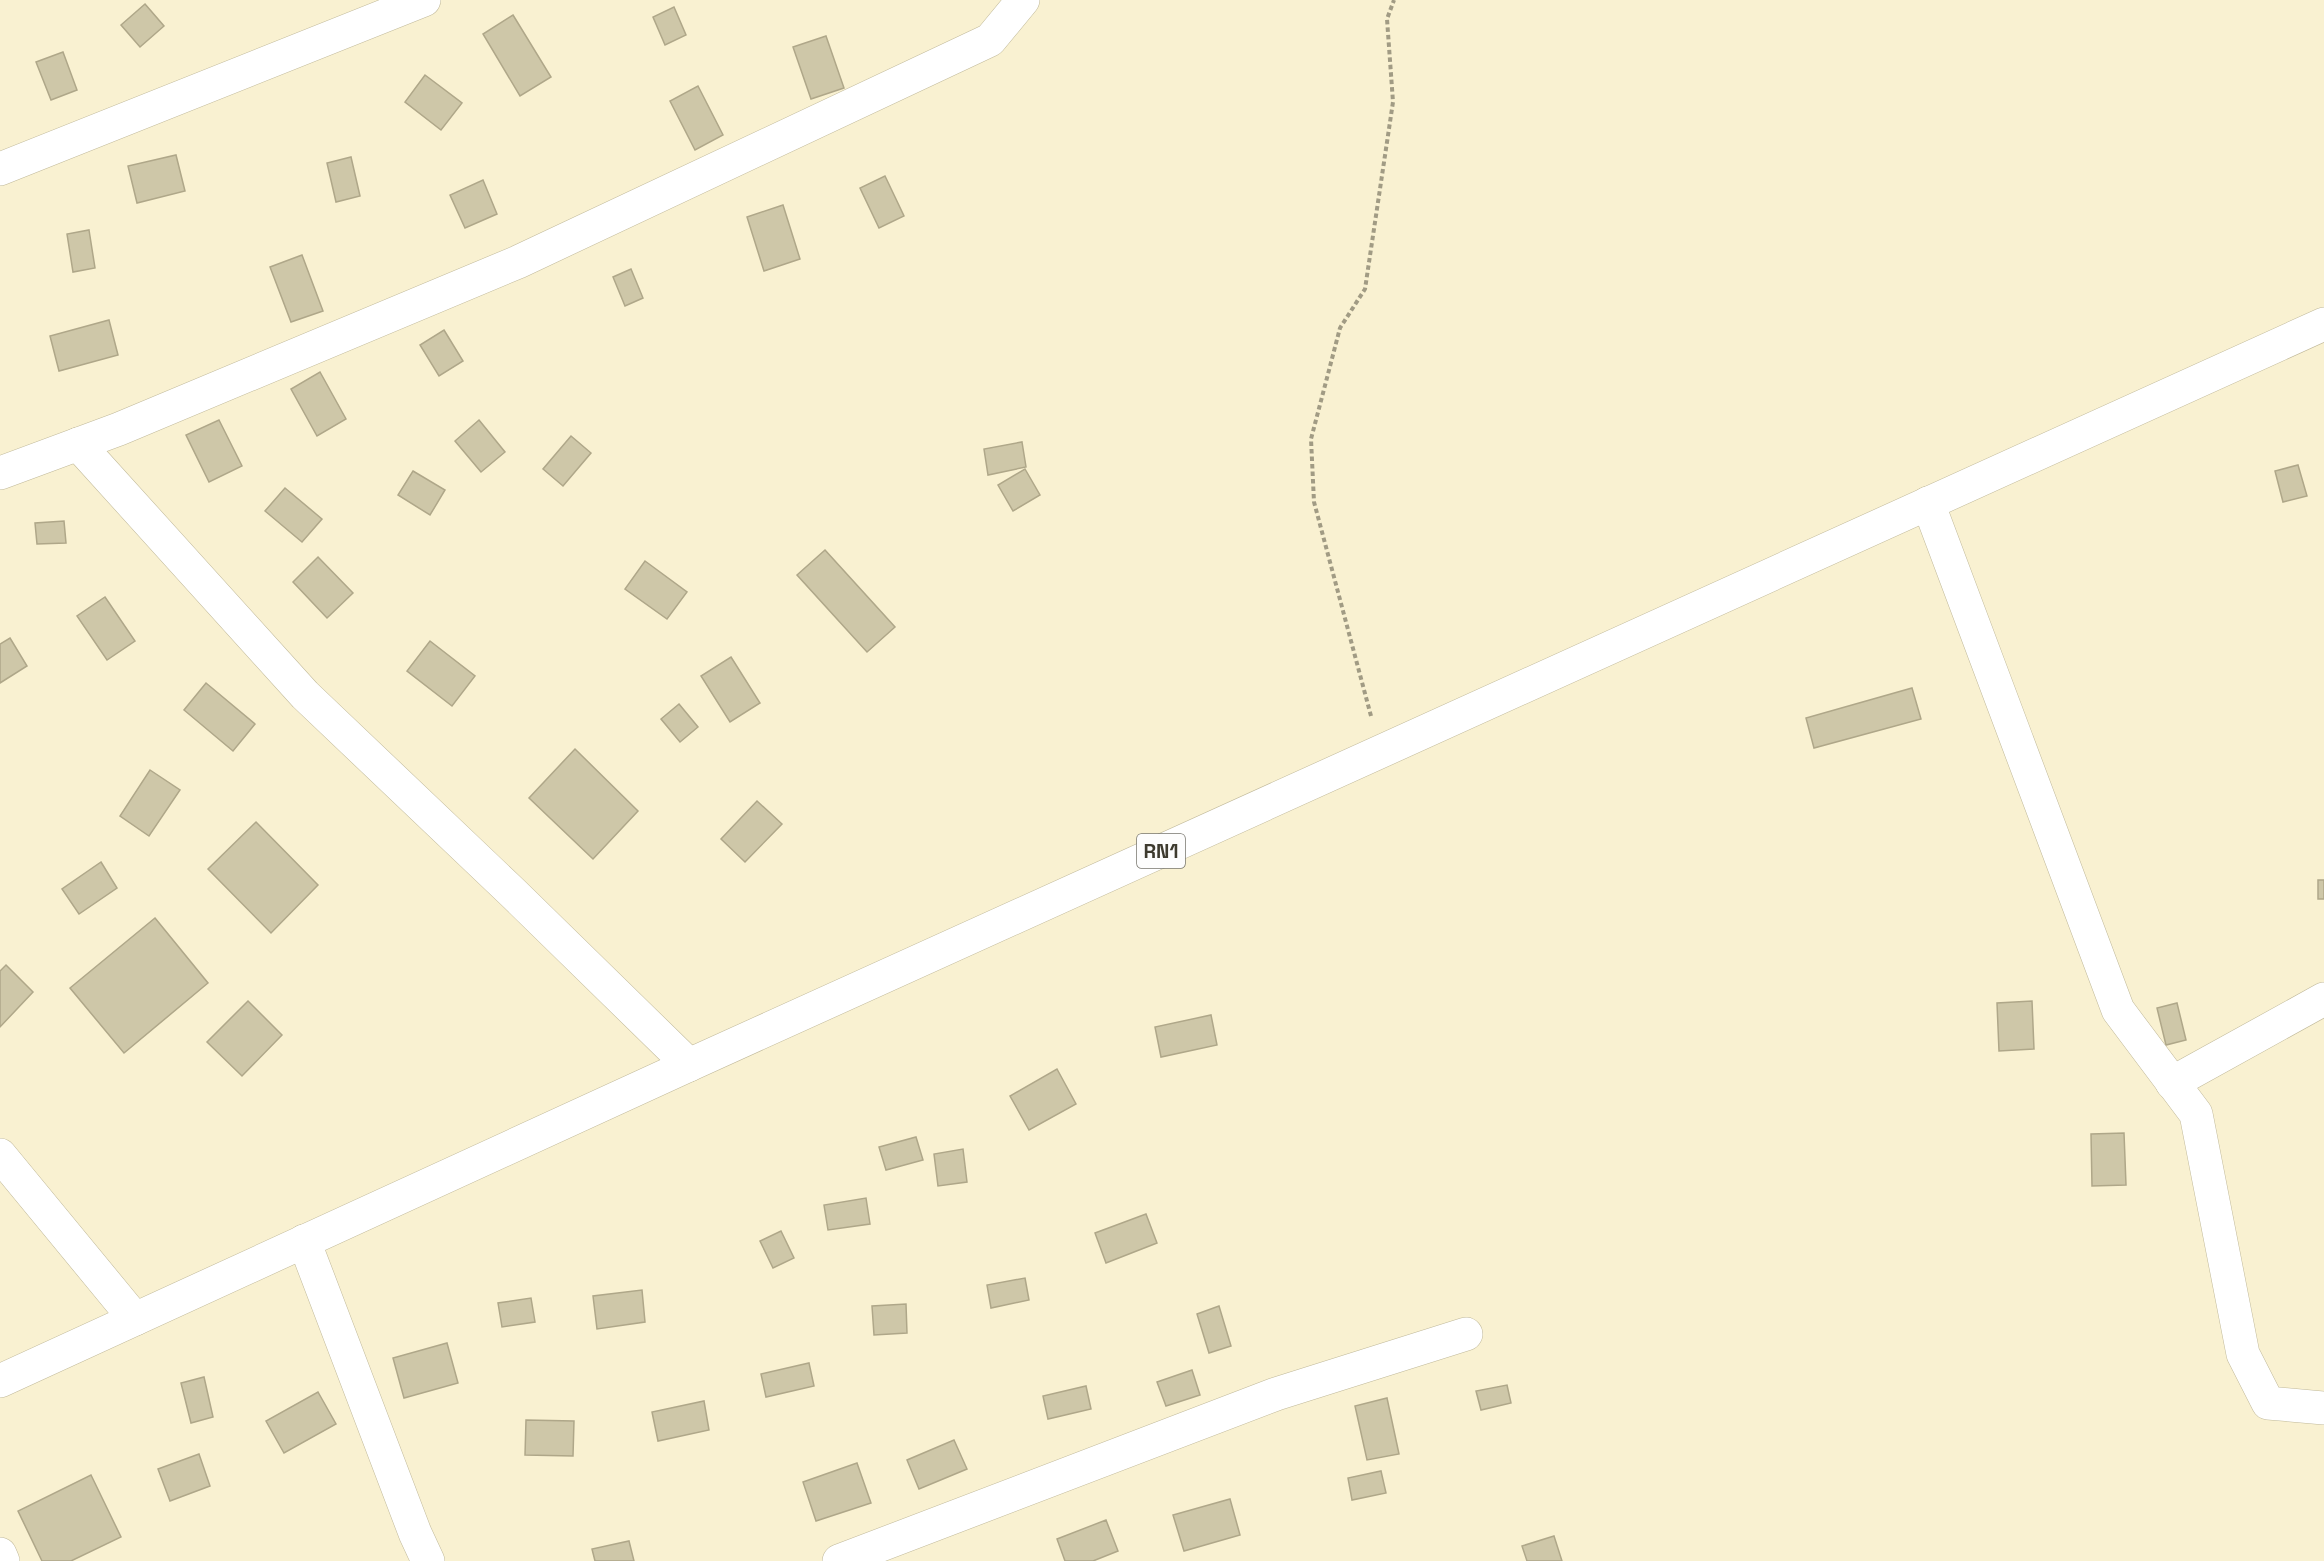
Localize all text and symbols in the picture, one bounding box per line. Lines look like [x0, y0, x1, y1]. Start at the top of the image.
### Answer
road number: RN1 [1137, 834, 1185, 868]

